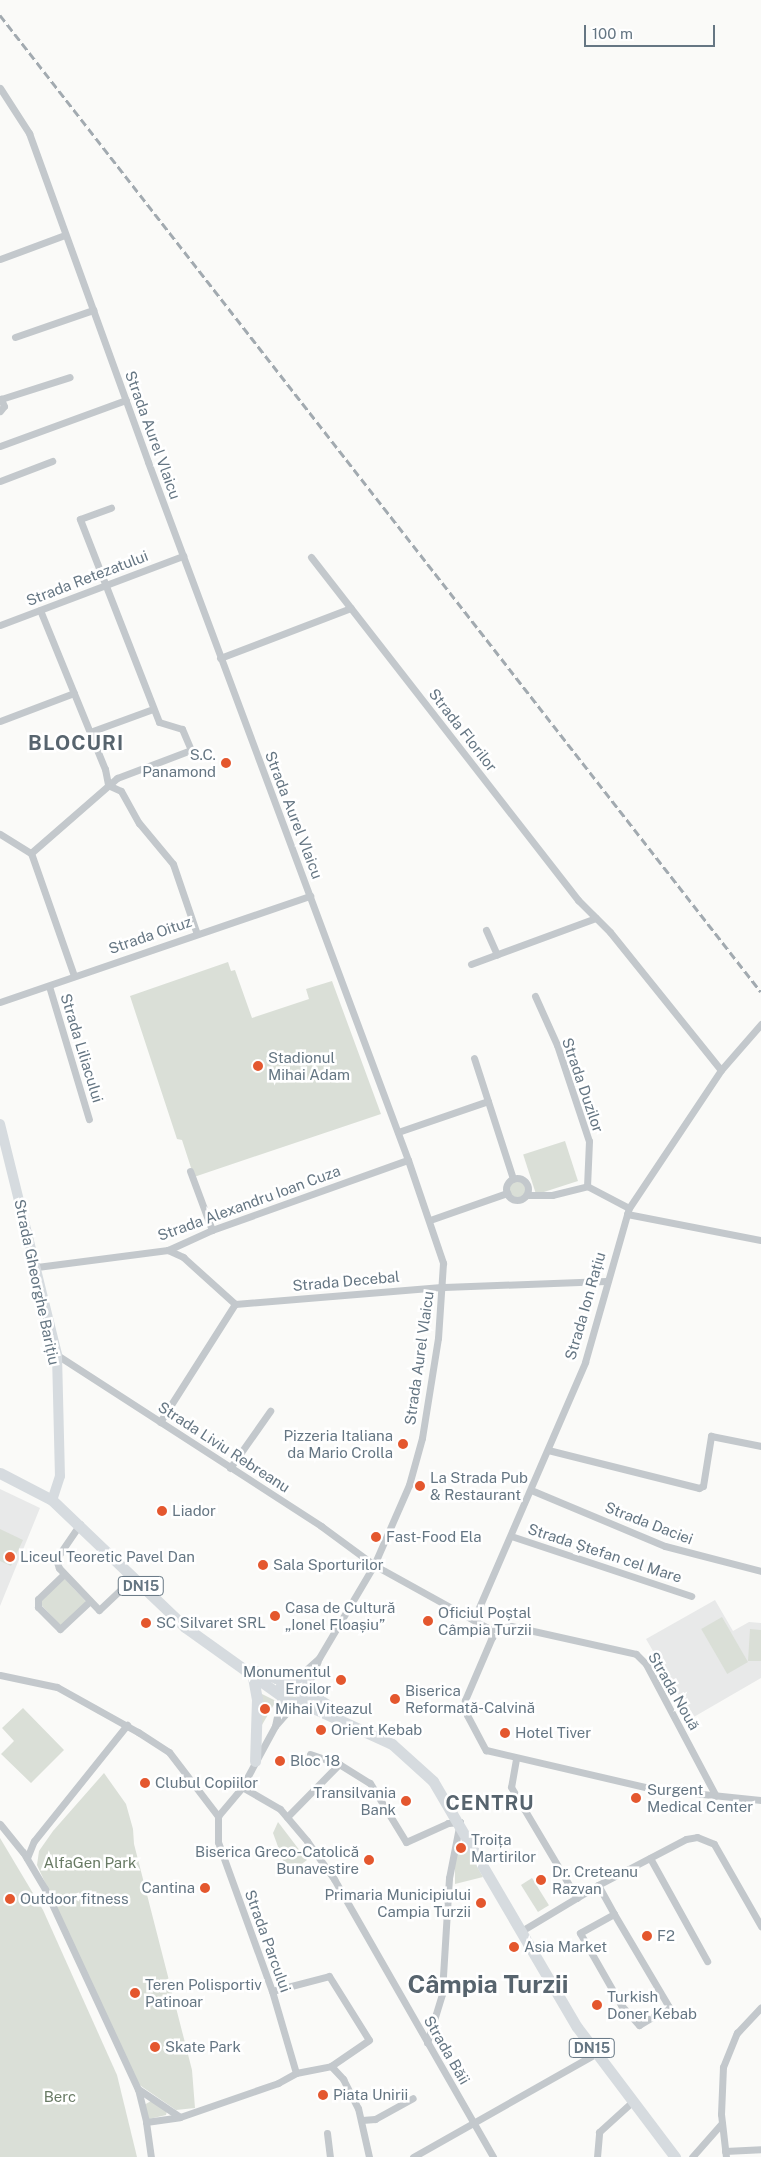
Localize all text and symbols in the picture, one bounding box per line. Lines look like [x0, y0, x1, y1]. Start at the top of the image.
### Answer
scale bar [586, 15, 717, 47]
text: 100 m [592, 25, 633, 42]
street label: Strada Aurel Vlaicu [121, 368, 185, 502]
street label: Strada Retezatului [24, 546, 150, 610]
street label: Strada Florilor [425, 685, 501, 775]
district label: BLOCURI [27, 731, 125, 755]
place label: S.C. Panamond [142, 745, 216, 780]
street label: Strada Aurel Vlaicu [261, 749, 327, 881]
marker: S.C. Panamond [220, 757, 232, 769]
street label: Strada Oituz [106, 912, 194, 958]
street label: Strada Liliacului [57, 991, 107, 1105]
street label: Strada Duzilor [558, 1035, 608, 1135]
place label: Stadionul Mihai Adam [268, 1048, 350, 1083]
marker: Stadionul Mihai Adam [252, 1060, 264, 1072]
street label: Strada Alexandru Ioan Cuza [155, 1161, 343, 1245]
street label: Strada Gheorghe Barițiu [11, 1198, 63, 1366]
street label: Strada Ion Rațiu [561, 1250, 609, 1362]
street label: Strada Decebal [292, 1267, 400, 1295]
street label: Strada Aurel Vlaicu [401, 1290, 437, 1426]
street label: Strada Liviu Rebreanu [155, 1398, 293, 1496]
place label: Pizzeria Italiana da Mario Crolla [284, 1426, 393, 1461]
marker: Pizzeria Italiana da Mario Crolla [397, 1438, 409, 1450]
place label: La Strada Pub & Restaurant [430, 1468, 528, 1503]
marker: La Strada Pub & Restaurant [414, 1480, 426, 1492]
street label: Strada Daciei [602, 1498, 696, 1548]
place label: Liador [172, 1502, 216, 1520]
marker: Liador [156, 1505, 168, 1517]
street label: Strada Ștefan cel Mare [526, 1520, 684, 1586]
place label: Fast-Food Ela [386, 1528, 482, 1546]
marker: Fast-Food Ela [370, 1531, 382, 1543]
place label: Liceul Teoretic Pavel Dan [20, 1548, 195, 1566]
marker: Liceul Teoretic Pavel Dan [4, 1551, 16, 1563]
place label: Sala Sporturilor [273, 1556, 384, 1574]
marker: Sala Sporturilor [257, 1559, 269, 1571]
road number: DN15 [117, 1574, 165, 1598]
place label: Casa de Cultură „Ionel Floașiu” [285, 1598, 396, 1633]
place label: Oficiul Poștal Câmpia Turzii [438, 1603, 532, 1638]
marker: Casa de Cultură „Ionel Floașiu” [269, 1610, 281, 1622]
place label: SC Silvaret SRL [156, 1614, 266, 1632]
marker: Oficiul Poștal Câmpia Turzii [422, 1615, 434, 1627]
marker: SC Silvaret SRL [140, 1617, 152, 1629]
street label: Strada Nouă [644, 1649, 704, 1733]
place label: Monumentul Eroilor [243, 1662, 331, 1697]
marker: Monumentul Eroilor [335, 1674, 347, 1686]
place label: Biserica Reformată-Calvină [405, 1681, 535, 1716]
marker: Biserica Reformată-Calvină [389, 1693, 401, 1705]
place label: Mihai Viteazul [275, 1700, 373, 1718]
marker: Mihai Viteazul [259, 1703, 271, 1715]
place label: Orient Kebab [331, 1721, 422, 1739]
marker: Orient Kebab [315, 1724, 327, 1736]
place label: Hotel Tiver [515, 1724, 591, 1742]
marker: Hotel Tiver [499, 1727, 511, 1739]
place label: Bloc 18 [290, 1752, 340, 1770]
marker: Bloc 18 [274, 1755, 286, 1767]
place label: Clubul Copiilor [155, 1774, 258, 1792]
marker: Clubul Copiilor [139, 1777, 151, 1789]
place label: Surgent Medical Center [647, 1780, 753, 1815]
place label: Transilvania Bank [313, 1783, 396, 1818]
district label: CENTRU [445, 1791, 535, 1815]
marker: Surgent Medical Center [629, 1791, 643, 1805]
marker: Transilvania Bank [400, 1795, 412, 1807]
place label: Troița Martirilor [471, 1830, 536, 1865]
place label: Biserica Greco-Catolică Bunavestire [195, 1842, 359, 1877]
marker: Troița Martirilor [455, 1842, 467, 1854]
park label: AlfaGen Park [44, 1854, 136, 1872]
marker: Biserica Greco-Catolică Bunavestire [363, 1854, 375, 1866]
place label: Dr. Creteanu Razvan [552, 1862, 638, 1897]
marker: Dr. Creteanu Razvan [534, 1873, 548, 1887]
place label: Cantina [142, 1879, 195, 1897]
marker: Cantina [199, 1882, 211, 1894]
place label: Primaria Municipiului Campia Turzii [324, 1885, 471, 1920]
street label: Strada Parcului [241, 1887, 295, 1995]
place label: Outdoor fitness [20, 1890, 129, 1908]
marker: Outdoor fitness [4, 1893, 16, 1905]
marker: Primaria Municipiului Campia Turzii [475, 1897, 487, 1909]
place label: F2 [657, 1927, 675, 1945]
marker: F2 [641, 1930, 653, 1942]
place label: Asia Market [524, 1938, 607, 1956]
marker: Asia Market [508, 1941, 520, 1953]
district label: Câmpia Turzii [408, 1969, 568, 1999]
place label: Teren Polisportiv Patinoar [145, 1975, 262, 2010]
marker: Teren Polisportiv Patinoar [129, 1987, 141, 1999]
place label: Turkish Doner Kebab [607, 1987, 697, 2022]
marker: Turkish Doner Kebab [591, 1999, 603, 2011]
street label: Strada Băii [420, 2012, 474, 2088]
road number: DN15 [568, 2036, 616, 2060]
place label: Skate Park [165, 2038, 241, 2056]
marker: Skate Park [149, 2041, 161, 2053]
place label: Piata Unirii [333, 2086, 408, 2104]
park label: Berc [44, 2088, 76, 2106]
marker: Piata Unirii [317, 2089, 329, 2101]

